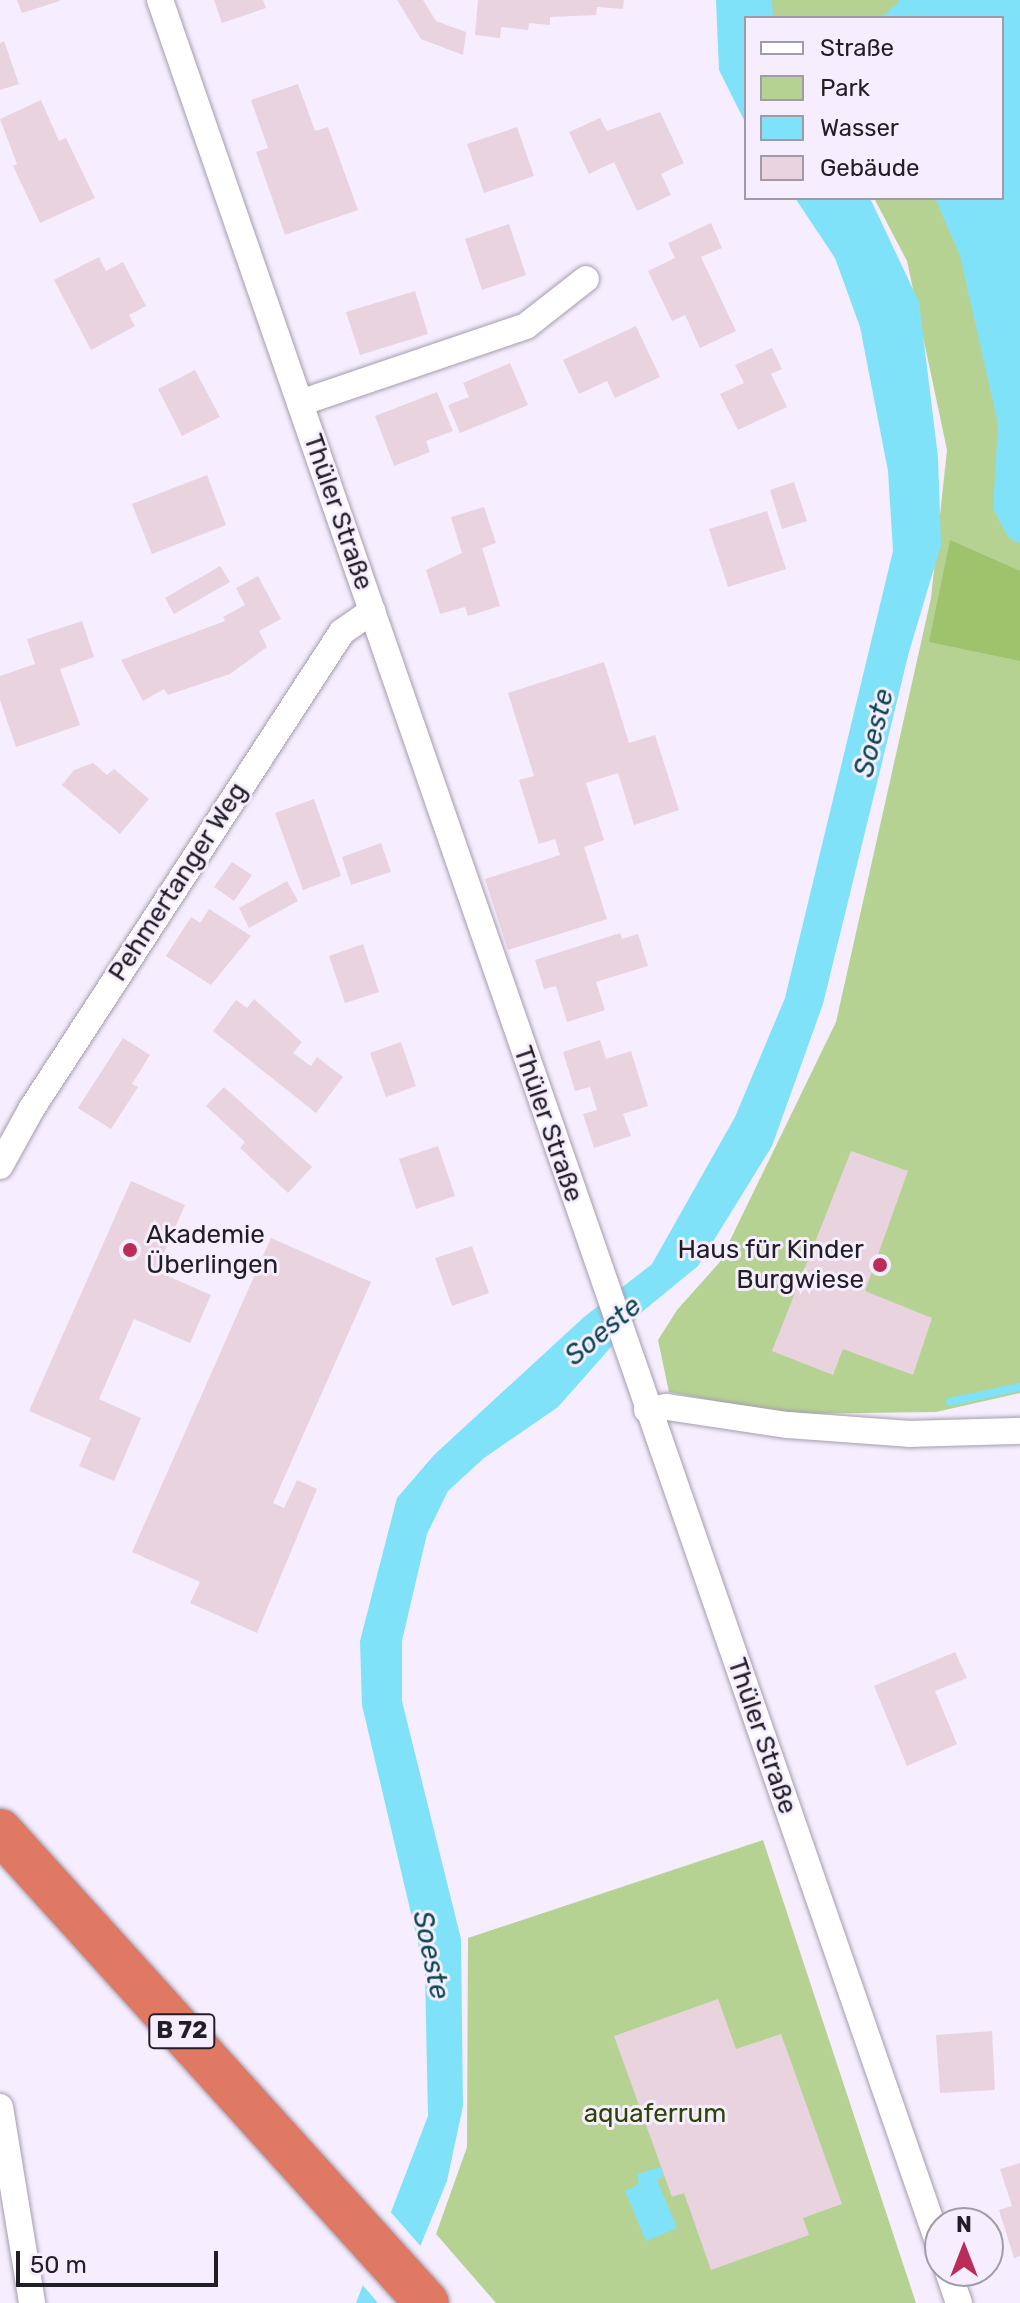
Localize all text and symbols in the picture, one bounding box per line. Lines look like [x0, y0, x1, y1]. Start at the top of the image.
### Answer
legend [744, 16, 1004, 200]
text: Straße [820, 34, 894, 62]
text: Park [820, 74, 870, 102]
text: Wasser [820, 114, 899, 142]
text: Gebäude [820, 154, 919, 182]
street label: Thüler Straße [297, 430, 379, 594]
water label: Soeste [847, 685, 901, 781]
street label: Pehmertanger Weg [102, 776, 254, 988]
street label: Thüler Straße [507, 1042, 589, 1206]
place label: Akademie Überlingen [146, 1219, 278, 1280]
place label: Haus für Kinder Burgwiese [676, 1234, 864, 1296]
marker: Akademie Überlingen [121, 1241, 139, 1259]
marker: Haus für Kinder Burgwiese [871, 1256, 889, 1274]
water label: Soeste [558, 1289, 648, 1373]
street label: Thüler Straße [721, 1654, 803, 1818]
water label: Soeste [405, 1908, 457, 2002]
road number: B 72 [148, 2011, 216, 2051]
park label: aquaferrum [584, 2098, 726, 2130]
north arrow [924, 2207, 1004, 2287]
text: N [956, 2211, 972, 2238]
scale bar [20, 2235, 222, 2285]
text: 50 m [30, 2251, 87, 2279]

